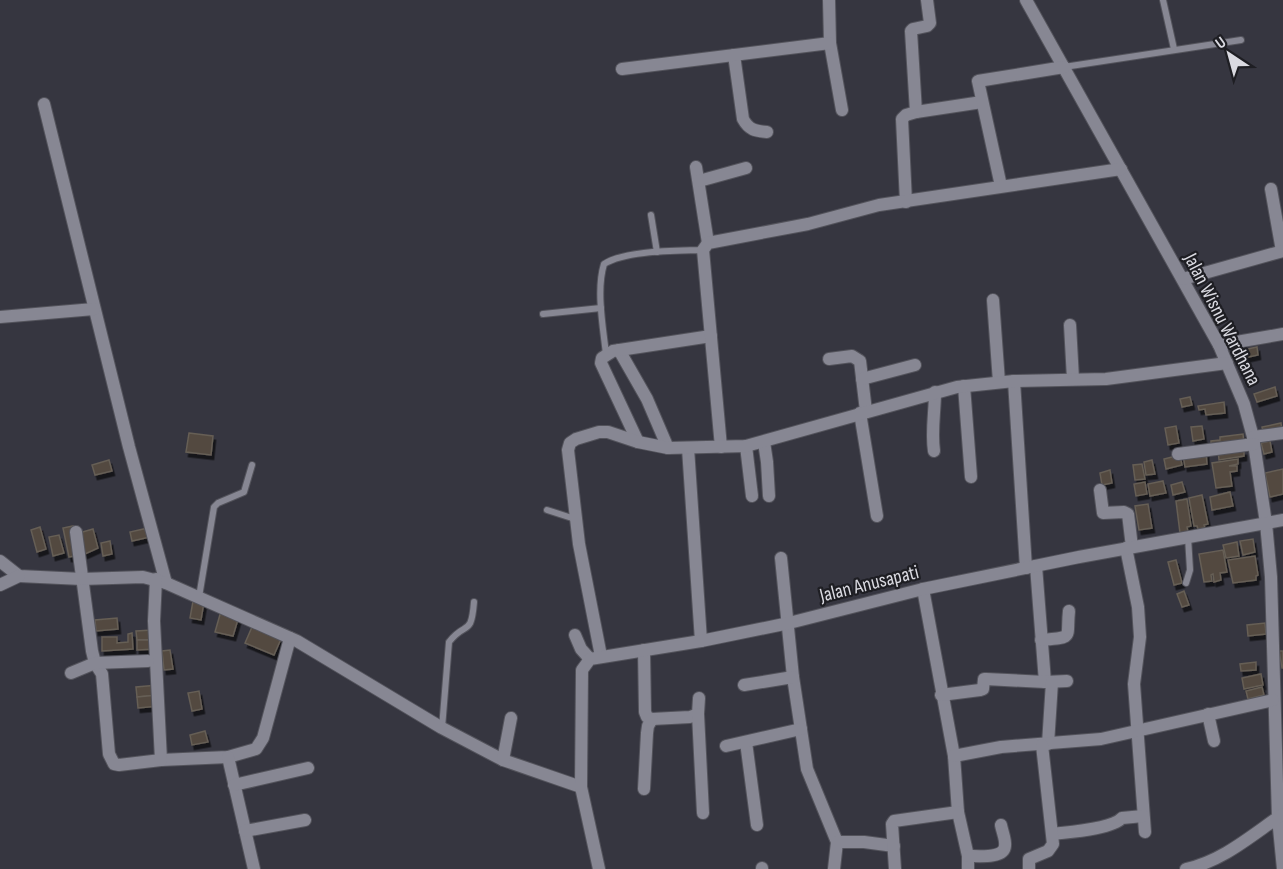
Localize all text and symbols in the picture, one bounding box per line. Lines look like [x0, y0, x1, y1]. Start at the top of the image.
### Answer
north arrow [1199, 24, 1259, 84]
text: U [1212, 33, 1230, 53]
street label: Jalan Wisnu Wardhana [1178, 248, 1266, 390]
street label: Jalan Anusapati [816, 560, 921, 608]

